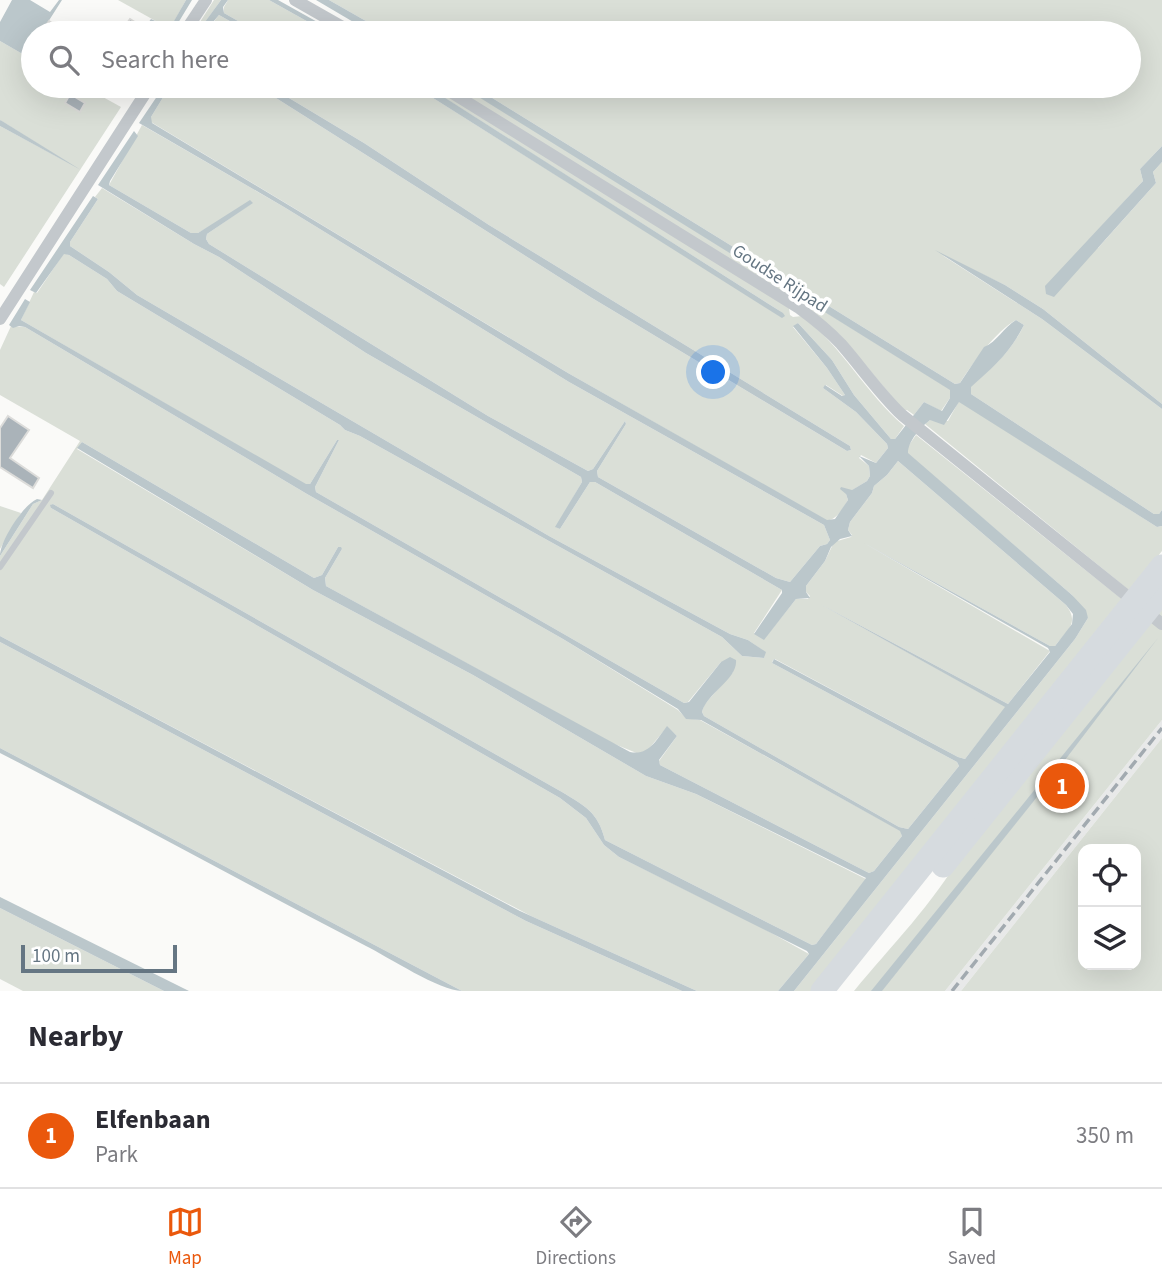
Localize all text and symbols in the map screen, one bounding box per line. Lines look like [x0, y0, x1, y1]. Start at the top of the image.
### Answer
search box [21, 21, 1141, 98]
icon: search [45, 41, 83, 79]
text: Search here [101, 41, 229, 78]
street label: Goudse Rijpad [727, 238, 832, 318]
your location [696, 355, 730, 389]
pin: 1 [1039, 760, 1085, 812]
map controls [1078, 844, 1141, 970]
button: locate [1078, 844, 1141, 907]
button: layers [1078, 907, 1141, 970]
scale bar [21, 942, 177, 974]
text: 100 m [32, 943, 80, 970]
text: Nearby [28, 1015, 123, 1058]
text: Elfenbaan [95, 1101, 211, 1138]
text: 1 [45, 1119, 57, 1152]
text: 350 m [1076, 1119, 1134, 1152]
text: Park [95, 1138, 138, 1171]
tab: Map [166, 1203, 204, 1272]
tab: Directions [536, 1203, 616, 1272]
tab: Saved [948, 1203, 996, 1272]

